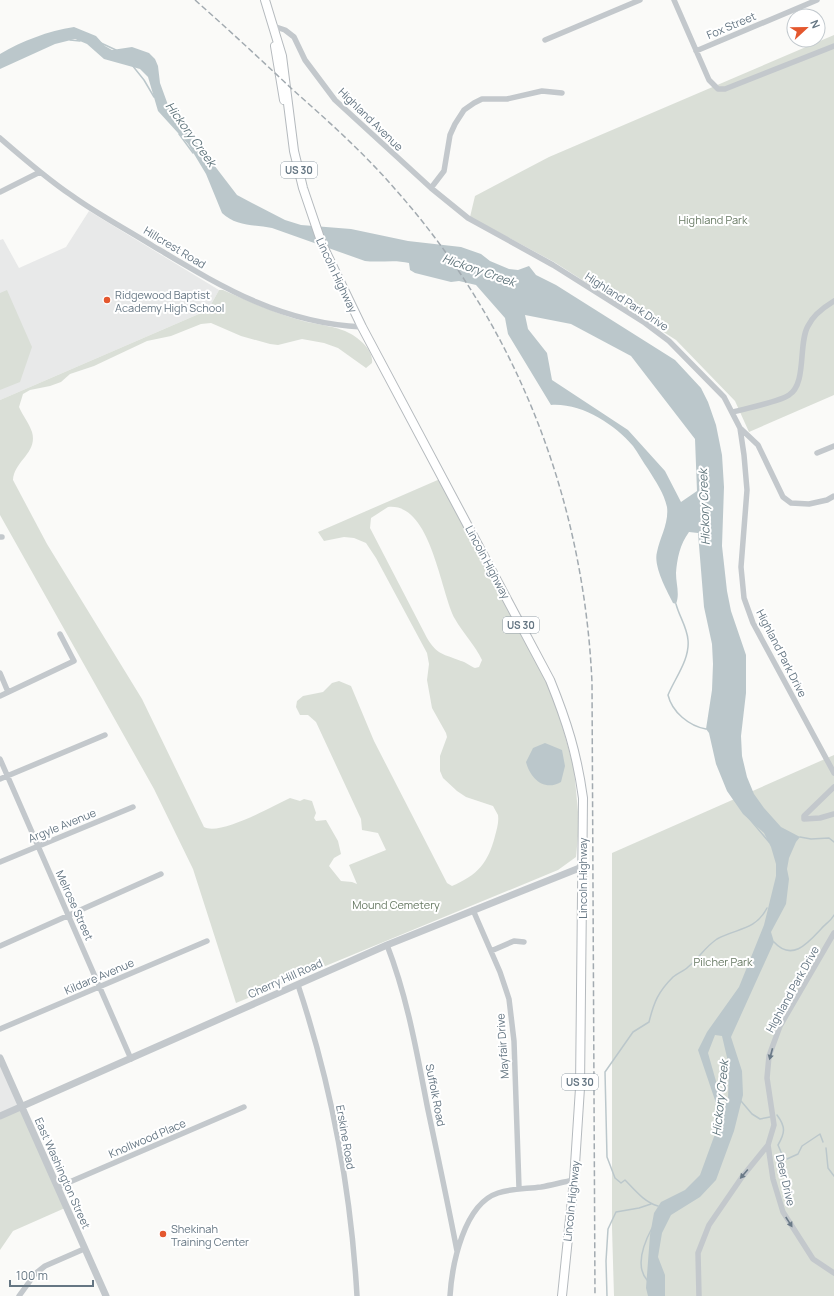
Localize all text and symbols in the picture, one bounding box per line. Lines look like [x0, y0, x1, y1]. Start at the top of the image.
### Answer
street label: Fox Street [704, 8, 758, 42]
north arrow [786, 8, 826, 48]
text: N [807, 18, 824, 31]
street label: Highland Avenue [335, 84, 407, 154]
water label: Hickory Creek [162, 98, 222, 172]
road number: US 30 [281, 162, 317, 178]
park label: Highland Park [679, 212, 748, 227]
street label: Hillcrest Road [141, 223, 209, 271]
street label: Lincoln Highway [313, 235, 361, 315]
water label: Hickory Creek [440, 250, 520, 291]
street label: Highland Park Drive [582, 268, 672, 334]
place label: Ridgewood Baptist Academy High School [115, 287, 224, 315]
marker: Ridgewood Baptist Academy High School [102, 295, 112, 305]
water label: Hickory Creek [694, 467, 714, 545]
street label: Lincoln Highway [462, 523, 514, 602]
street label: Highland Park Drive [753, 606, 811, 700]
road number: US 30 [503, 617, 539, 633]
street label: Argyle Avenue [26, 804, 99, 845]
street label: Lincoln Highway [575, 837, 590, 919]
street label: Melrose Street [53, 868, 97, 942]
park label: Mound Cemetery [352, 897, 440, 912]
street label: Highland Park Drive [762, 943, 822, 1035]
street label: Kildare Avenue [62, 954, 137, 997]
park label: Pilcher Park [694, 954, 753, 969]
street label: Cherry Hill Road [245, 955, 325, 1001]
street label: Mayfair Drive [492, 1012, 512, 1079]
one-way arrow [768, 1048, 774, 1060]
water label: Hickory Creek [708, 1057, 733, 1137]
street label: Suffolk Road [423, 1063, 449, 1127]
road number: US 30 [562, 1074, 598, 1090]
street label: Erskine Road [333, 1104, 359, 1170]
street label: East Washington Street [32, 1115, 94, 1231]
street label: Knollwood Place [106, 1115, 188, 1161]
street label: Deer Drive [773, 1153, 799, 1208]
street label: Lincoln Highway [559, 1160, 583, 1242]
one-way arrow [740, 1169, 749, 1179]
one-way arrow [785, 1217, 793, 1227]
place label: Shekinah Training Center [171, 1221, 249, 1249]
marker: Shekinah Training Center [158, 1229, 168, 1239]
scale bar [10, 1262, 93, 1288]
text: 100 m [16, 1267, 48, 1284]

